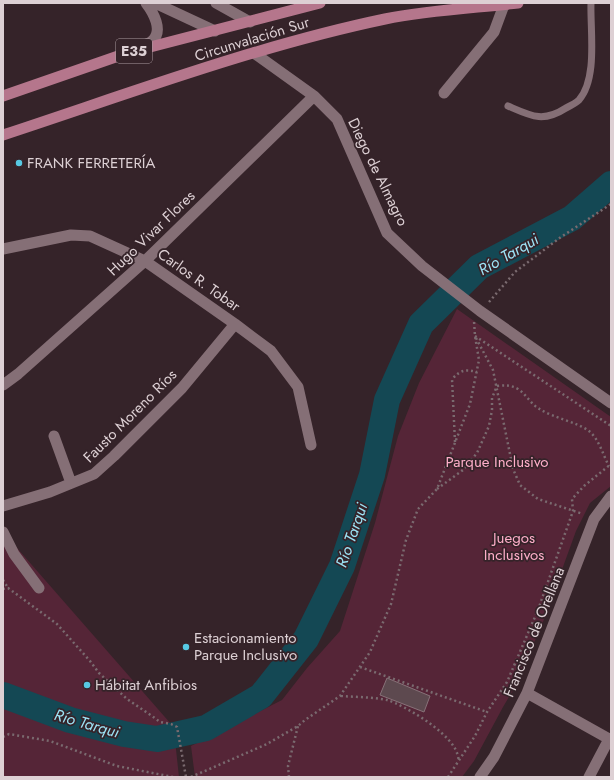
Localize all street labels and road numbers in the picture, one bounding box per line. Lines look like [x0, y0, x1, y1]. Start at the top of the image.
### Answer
street label: Circunvalación Sur [192, 11, 313, 67]
road number: E35 [116, 39, 152, 63]
street label: Diego de Almagro [342, 114, 414, 230]
street label: Hugo Vivar Flores [102, 185, 200, 281]
street label: Carlos R. Tobar [153, 243, 246, 317]
street label: Fausto Moreno Ríos [78, 364, 182, 468]
street label: Francisco de Orellana [498, 563, 570, 701]

